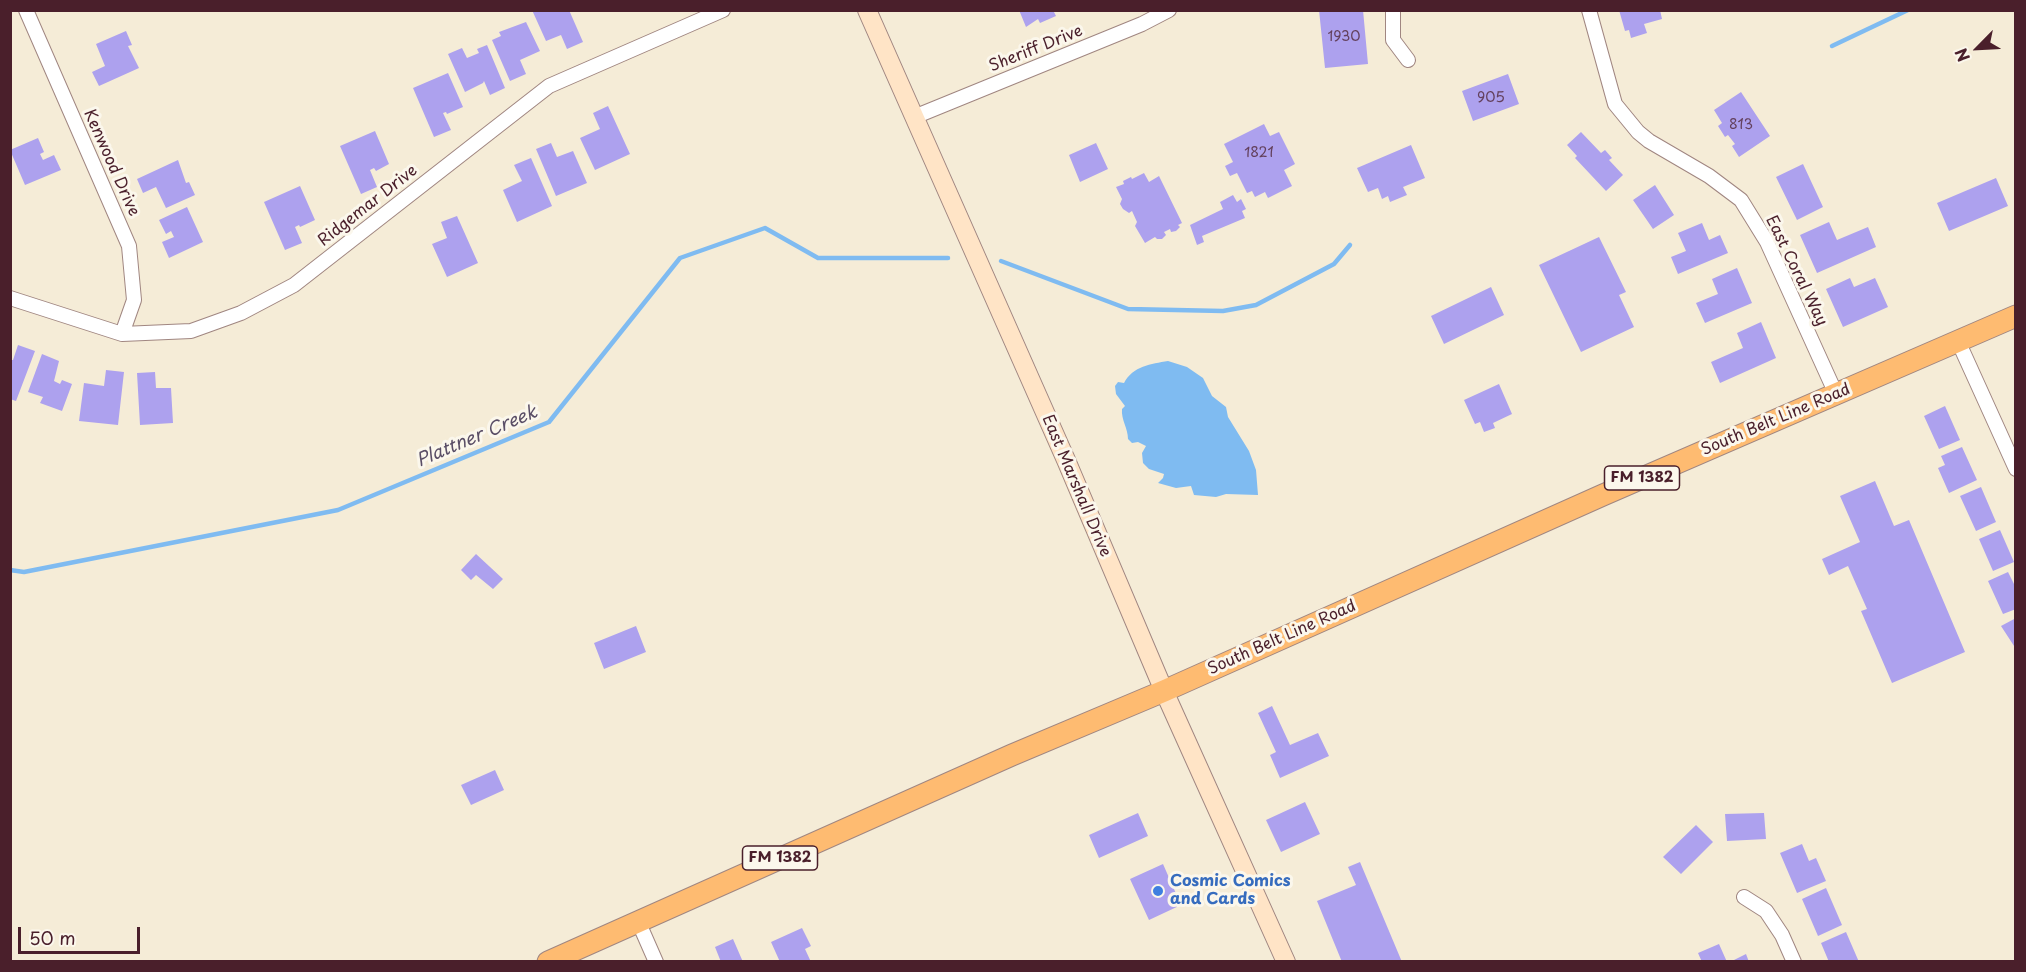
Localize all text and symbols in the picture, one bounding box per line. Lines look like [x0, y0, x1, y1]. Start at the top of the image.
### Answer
north arrow [1948, 18, 2008, 78]
street label: Sheriff Drive [987, 22, 1085, 76]
house number: 1930 [1328, 29, 1360, 45]
text: N [1948, 45, 1975, 66]
house number: 905 [1477, 90, 1505, 106]
street label: Kenwood Drive [79, 107, 143, 219]
house number: 813 [1729, 117, 1753, 133]
house number: 1821 [1244, 145, 1274, 161]
street label: Ridgemar Drive [315, 161, 421, 251]
street label: East Coral Way [1761, 213, 1831, 329]
street label: South Belt Line Road [1699, 380, 1853, 460]
water label: Plattner Creek [413, 402, 541, 472]
street label: East Marshall Drive [1037, 412, 1115, 560]
road number: FM 1382 [1604, 466, 1680, 490]
street label: South Belt Line Road [1205, 597, 1359, 679]
road number: FM 1382 [742, 846, 818, 870]
place label: Cosmic Comics and Cards [1170, 872, 1291, 910]
marker: Cosmic Comics and Cards [1151, 884, 1165, 898]
scale bar [21, 915, 142, 953]
text: 50 m [29, 924, 76, 951]

